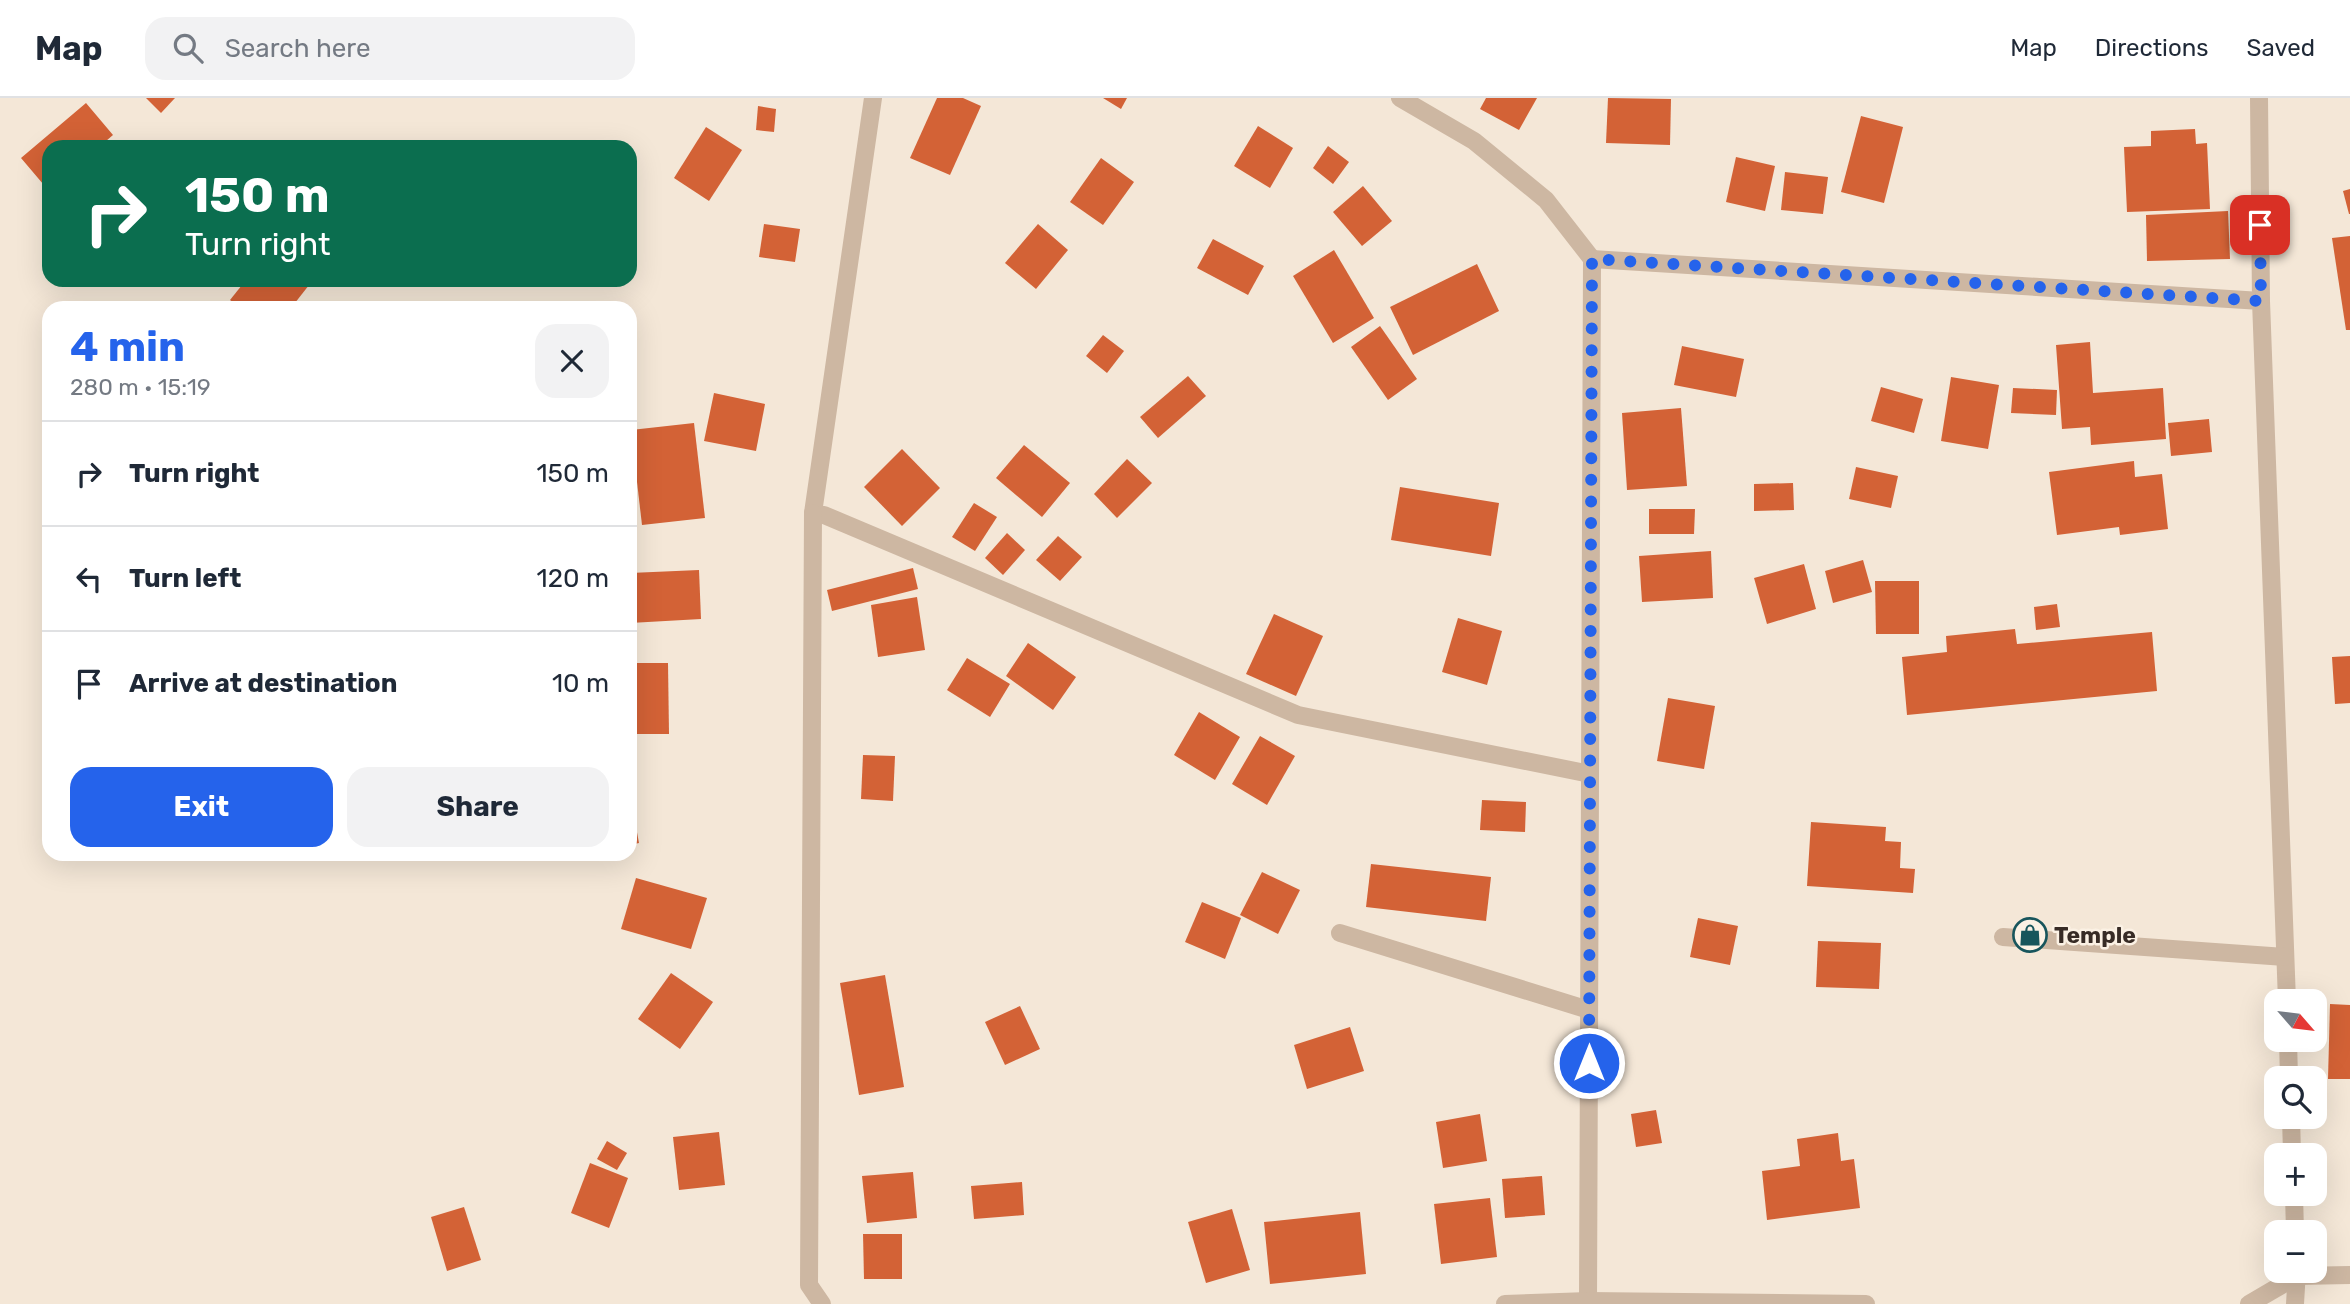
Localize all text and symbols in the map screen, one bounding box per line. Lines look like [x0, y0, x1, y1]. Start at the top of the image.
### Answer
search box [145, 17, 635, 80]
text: Map [35, 29, 103, 68]
icon: search [169, 29, 207, 67]
text: Search here [225, 33, 370, 64]
text: Map [2010, 34, 2057, 62]
text: Directions [2095, 34, 2208, 62]
text: Saved [2246, 34, 2315, 62]
text: 150 m [185, 166, 330, 224]
icon: right [70, 168, 161, 259]
pin [2230, 195, 2290, 255]
icon: arrive [2241, 206, 2279, 244]
text: Turn right [185, 225, 330, 263]
text: 4 min [70, 322, 185, 372]
button: close [535, 324, 609, 398]
text: 280 m · 15:19 [70, 373, 211, 401]
icon: right [70, 455, 108, 493]
text: Turn right [129, 458, 259, 489]
text: 150 m [536, 458, 609, 489]
icon: left [70, 560, 108, 598]
text: Turn left [129, 563, 241, 594]
text: 120 m [537, 563, 609, 594]
icon: arrive [70, 665, 108, 703]
text: Arrive at destination [129, 668, 397, 699]
text: 10 m [552, 668, 609, 699]
button: Exit [70, 767, 333, 847]
button: Share [347, 767, 609, 847]
shop icon: Temple [2011, 916, 2049, 954]
place label: Temple [2054, 921, 2136, 949]
north arrow [2264, 989, 2328, 1052]
map controls [2264, 989, 2327, 1283]
position arrow [1552, 1026, 1626, 1100]
button: search [2264, 1066, 2327, 1129]
button: + [2264, 1143, 2327, 1206]
button: − [2264, 1220, 2327, 1283]

